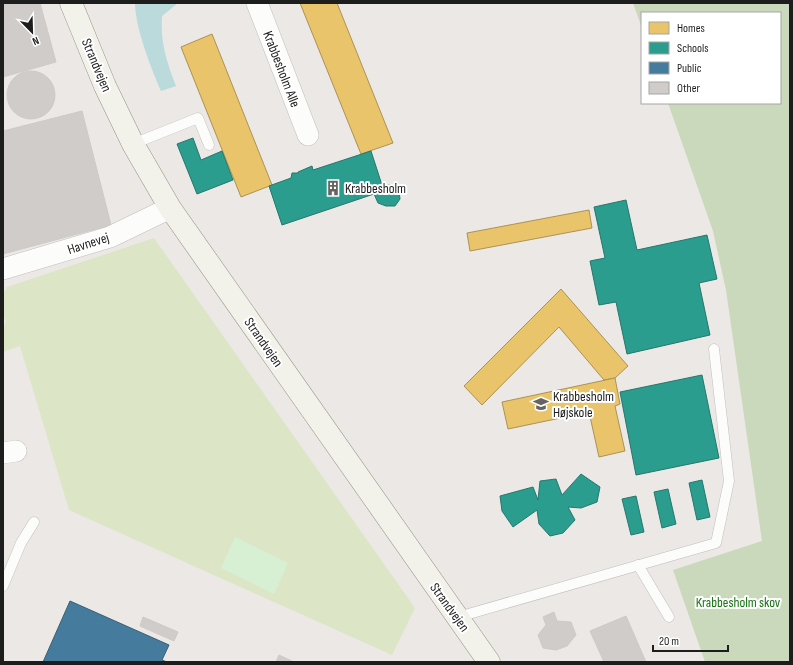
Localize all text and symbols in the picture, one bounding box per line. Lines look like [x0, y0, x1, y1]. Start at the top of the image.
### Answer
north arrow [12, 12, 52, 52]
legend [641, 12, 781, 104]
text: Homes [677, 21, 705, 36]
street label: Krabbesholm Alle [259, 29, 304, 110]
text: N [30, 34, 41, 48]
street label: Strandvejen [78, 36, 115, 94]
text: Schools [677, 41, 709, 56]
text: Public [677, 61, 702, 76]
text: Other [677, 81, 701, 96]
building icon: Krabbesholm [324, 179, 342, 197]
place label: Krabbesholm [345, 180, 406, 197]
street label: Havnevej [65, 229, 111, 258]
street label: Strandvejen [240, 314, 287, 370]
place label: Krabbesholm Højskole [553, 388, 614, 421]
school or university icon: Krabbesholm Højskole [532, 395, 550, 413]
street label: Strandvejen [426, 580, 473, 635]
park label: Krabbesholm skov [696, 594, 781, 611]
scale bar [653, 627, 728, 653]
text: 20 m [659, 634, 679, 649]

